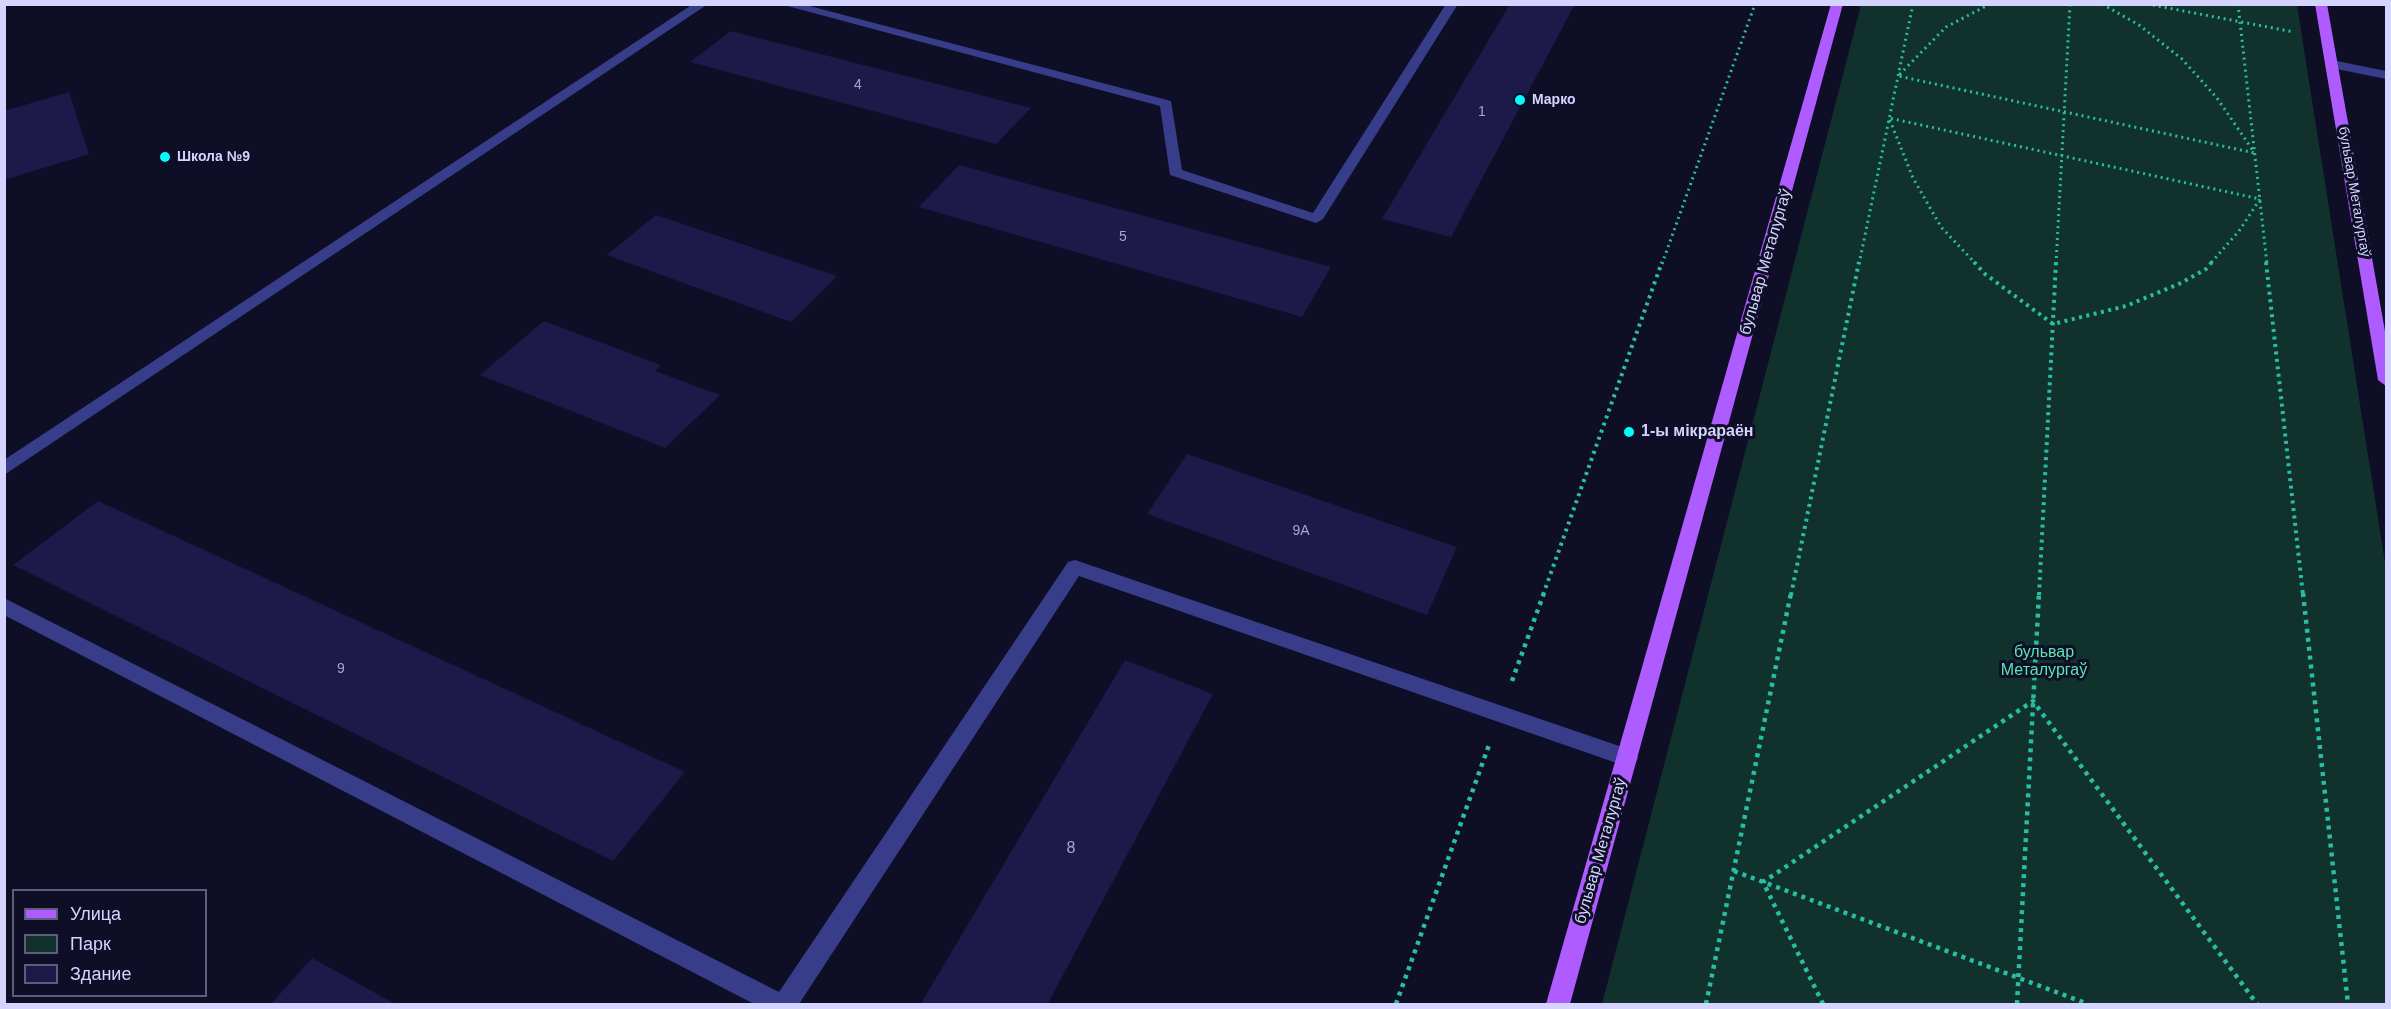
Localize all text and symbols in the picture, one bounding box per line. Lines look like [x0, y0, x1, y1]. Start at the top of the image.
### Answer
house number: 4 [854, 77, 862, 93]
place label: Марко [1532, 92, 1576, 108]
marker: Марко [1513, 93, 1527, 107]
house number: 1 [1478, 104, 1486, 120]
street label: бульвар Металургаў [2334, 125, 2374, 259]
place label: Школа №9 [177, 149, 250, 165]
marker: Школа №9 [158, 150, 172, 164]
street label: бульвар Металургаў [1736, 187, 1796, 337]
house number: 5 [1119, 229, 1127, 245]
place label: 1-ы мікрараён [1641, 422, 1754, 442]
marker: 1-ы мікрараён [1622, 425, 1636, 439]
house number: 9А [1292, 523, 1310, 539]
park label: бульвар Металургаў [2001, 643, 2087, 681]
house number: 9 [337, 661, 345, 677]
street label: бульвар Металургаў [1571, 776, 1631, 926]
house number: 8 [1067, 839, 1075, 859]
legend [12, 889, 207, 997]
text: Улица [70, 904, 121, 924]
text: Парк [70, 934, 111, 954]
text: Здание [70, 964, 131, 984]

